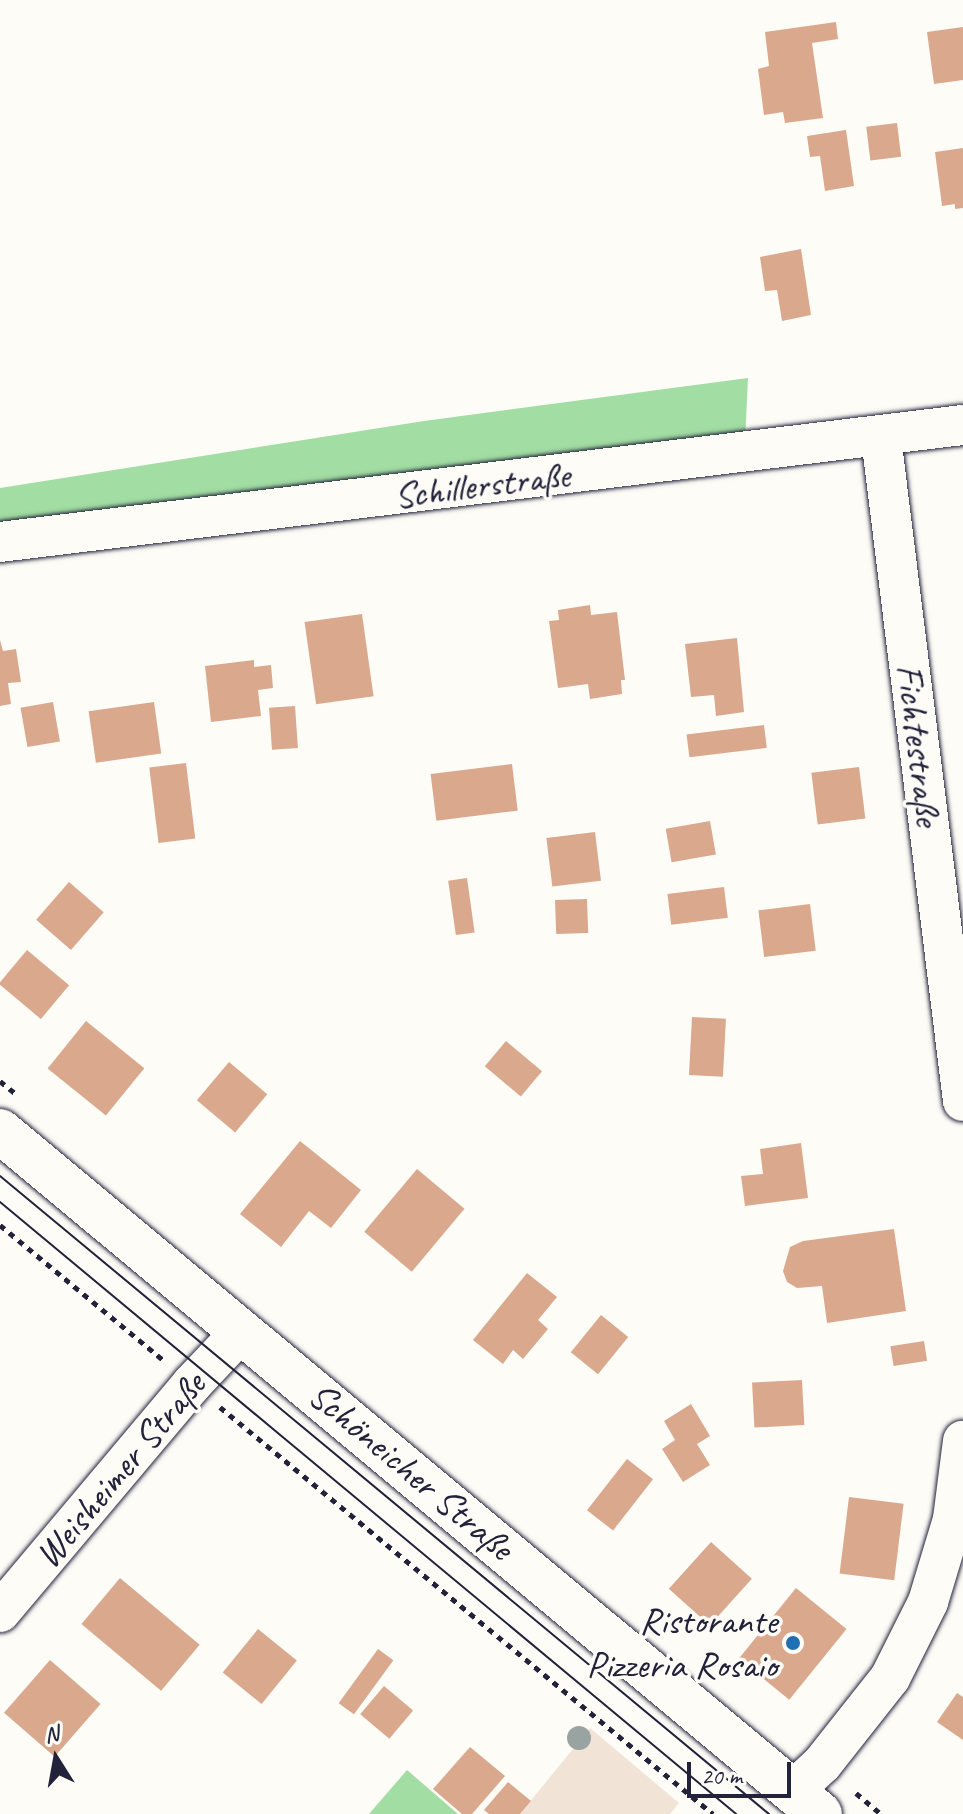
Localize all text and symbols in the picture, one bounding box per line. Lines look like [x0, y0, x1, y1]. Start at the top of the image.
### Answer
street label: Schillerstraße [392, 452, 572, 518]
street label: Fichtestraße [886, 661, 952, 829]
street label: Weisheimer Straße [24, 1362, 216, 1578]
street label: Schöneicher Straße [299, 1372, 523, 1570]
place label: Ristorante Pizzeria Rosaio [587, 1598, 777, 1688]
marker: Ristorante Pizzeria Rosaio [784, 1634, 802, 1652]
north arrow [16, 1718, 96, 1798]
text: N [42, 1719, 61, 1749]
scale bar [691, 1746, 795, 1796]
text: 20 m [701, 1761, 742, 1791]

